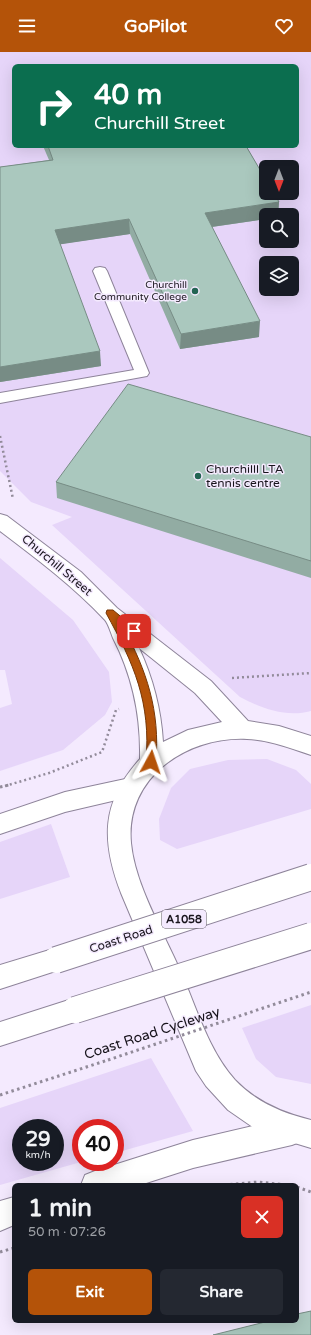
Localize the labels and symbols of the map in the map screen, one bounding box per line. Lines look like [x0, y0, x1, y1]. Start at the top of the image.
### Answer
north arrow [259, 160, 299, 200]
place label: Churchill Community College [94, 279, 187, 303]
marker: Churchill Community College [190, 286, 200, 296]
place label: Churchilll LTA tennis centre [206, 462, 284, 490]
marker: Churchilll LTA tennis centre [193, 471, 203, 481]
street label: Churchill Street [19, 532, 95, 599]
pin [117, 614, 151, 648]
position arrow [130, 741, 172, 783]
road number: A1058 [162, 910, 206, 928]
street label: Coast Road [88, 922, 154, 956]
street label: Coast Road Cycleway [82, 1003, 223, 1063]
speed limit sign: 40 [72, 1119, 124, 1171]

